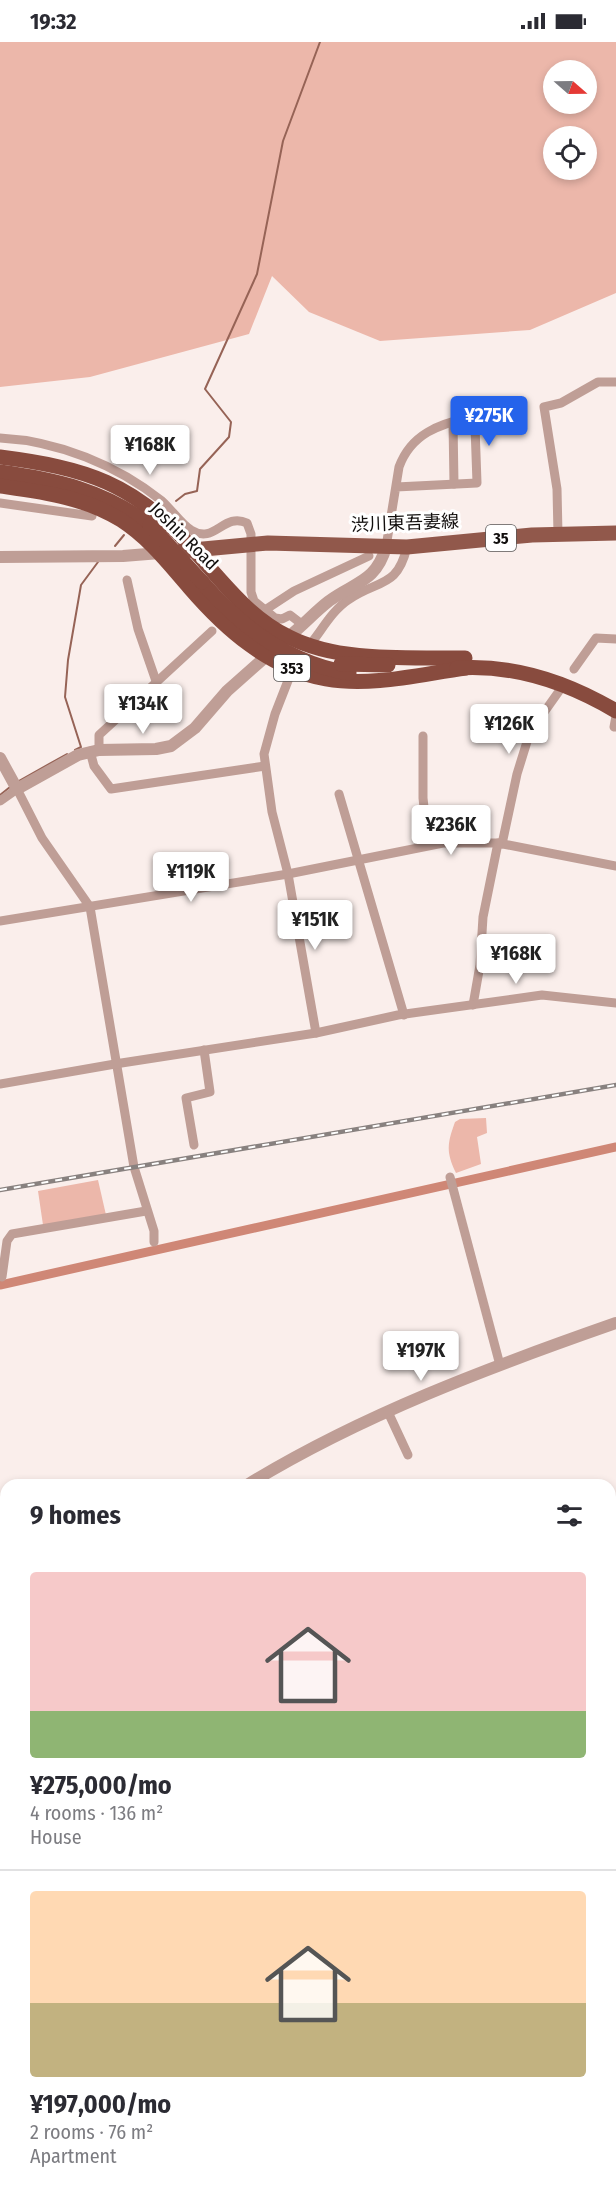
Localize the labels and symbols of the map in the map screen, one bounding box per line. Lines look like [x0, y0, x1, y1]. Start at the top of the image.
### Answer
north arrow [543, 60, 597, 114]
pin: ¥275K [447, 396, 531, 447]
pin: ¥168K [108, 425, 192, 476]
street label: Joshin Road [145, 497, 223, 575]
street label: 渋川東吾妻線 [351, 510, 459, 536]
road number: 35 [486, 525, 516, 551]
road number: 353 [274, 655, 310, 681]
pin: ¥134K [101, 684, 185, 735]
pin: ¥126K [467, 704, 551, 755]
pin: ¥236K [409, 805, 493, 856]
pin: ¥119K [149, 852, 233, 903]
pin: ¥151K [273, 900, 357, 951]
pin: ¥168K [474, 934, 558, 985]
pin: ¥197K [379, 1331, 463, 1382]

